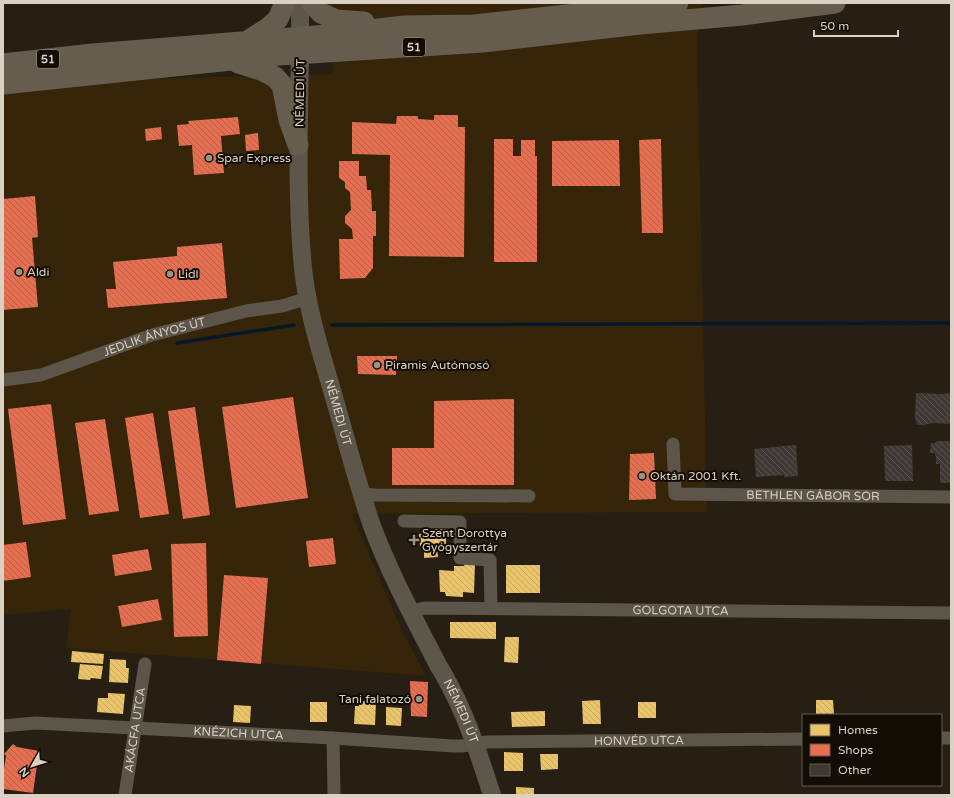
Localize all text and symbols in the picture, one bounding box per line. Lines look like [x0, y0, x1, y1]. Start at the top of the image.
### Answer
scale bar [814, 12, 898, 38]
text: 50 m [820, 19, 849, 33]
road number: 51 [403, 38, 425, 56]
road number: 51 [37, 50, 59, 68]
street label: NÉMEDI ÚT [292, 58, 308, 127]
place label: Spar Express [217, 151, 291, 165]
marker: Spar Express [204, 153, 214, 163]
place label: Aldi [27, 265, 49, 279]
marker: Aldi [14, 267, 24, 277]
place label: Lidl [178, 267, 198, 281]
marker: Lidl [165, 269, 175, 279]
street label: JEDLIK ÁNYOS ÚT [101, 314, 208, 359]
place label: Piramis Autómosó [385, 358, 489, 372]
marker: Piramis Autómosó [372, 360, 382, 370]
street label: NÉMEDI ÚT [322, 378, 354, 448]
place label: Oktán 2001 Kft. [650, 469, 741, 483]
marker: Oktán 2001 Kft. [637, 471, 647, 481]
street label: BETHLEN GÁBOR SOR [746, 488, 880, 503]
place label: Szent Dorottya Gyógyszertár [422, 526, 507, 554]
marker: Szent Dorottya Gyógyszertár [409, 535, 419, 545]
street label: GOLGOTA UTCA [632, 603, 729, 618]
street label: NÉMEDI ÚT [441, 677, 481, 746]
street label: AKÁCFA UTCA [122, 686, 148, 773]
place label: Tani falatozó [339, 692, 411, 706]
marker: Tani falatozó [414, 694, 424, 704]
legend [802, 714, 942, 786]
text: Homes [838, 723, 878, 737]
street label: KNÉZICH UTCA [193, 724, 284, 743]
street label: HONVÉD UTCA [594, 733, 684, 748]
text: Shops [838, 743, 873, 757]
north arrow [12, 746, 52, 786]
text: Other [838, 763, 871, 777]
text: N [17, 764, 32, 780]

